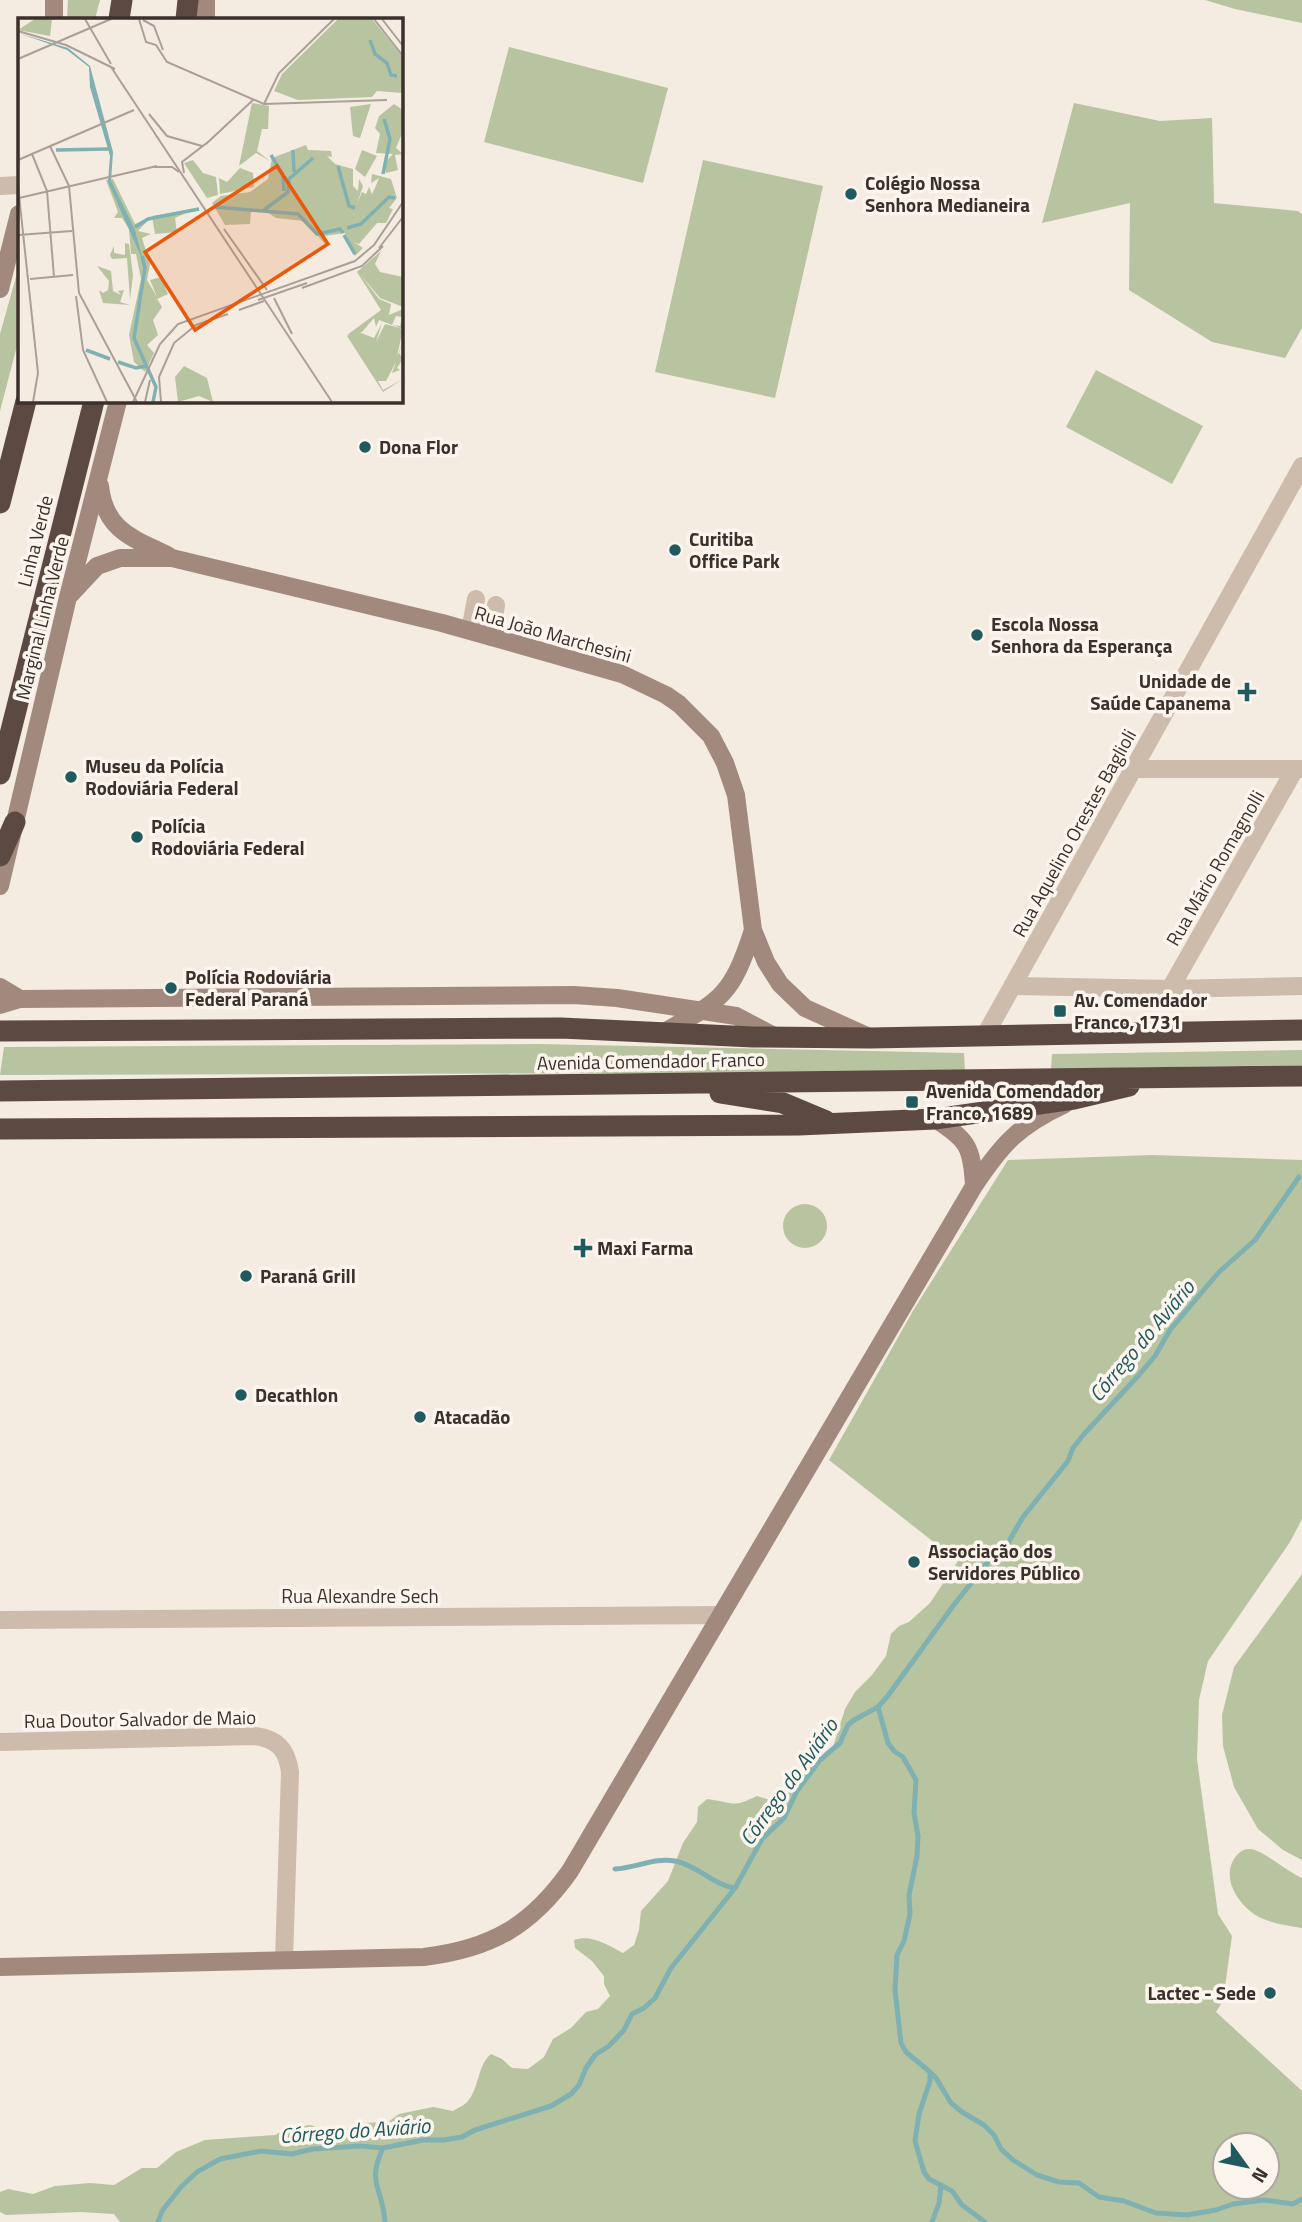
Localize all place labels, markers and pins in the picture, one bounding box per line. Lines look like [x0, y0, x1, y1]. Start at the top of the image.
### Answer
place label: Colégio Nossa Senhora Medianeira [865, 168, 1030, 219]
marker: Colégio Nossa Senhora Medianeira [843, 186, 859, 202]
place label: Dona Flor [379, 432, 458, 461]
marker: Dona Flor [357, 439, 373, 455]
place label: Curitiba Office Park [689, 524, 780, 575]
marker: Curitiba Office Park [667, 542, 683, 558]
place label: Escola Nossa Senhora da Esperança [991, 609, 1173, 660]
marker: Escola Nossa Senhora da Esperança [969, 627, 985, 643]
place label: Unidade de Saúde Capanema [1090, 666, 1231, 717]
marker: Unidade de Saúde Capanema [1237, 682, 1257, 702]
place label: Museu da Polícia Rodoviária Federal [85, 751, 239, 802]
marker: Museu da Polícia Rodoviária Federal [63, 769, 79, 785]
place label: Polícia Rodoviária Federal [151, 811, 305, 862]
marker: Polícia Rodoviária Federal [129, 829, 145, 845]
place label: Polícia Rodoviária Federal Paraná [185, 962, 332, 1013]
marker: Polícia Rodoviária Federal Paraná [163, 980, 179, 996]
place label: Av. Comendador Franco, 1731 [1074, 985, 1207, 1036]
marker: Av. Comendador Franco, 1731 [1052, 1003, 1068, 1019]
place label: Avenida Comendador Franco, 1689 [926, 1076, 1100, 1127]
marker: Avenida Comendador Franco, 1689 [904, 1094, 920, 1110]
place label: Maxi Farma [597, 1233, 694, 1262]
marker: Maxi Farma [575, 1240, 591, 1256]
place label: Paraná Grill [260, 1261, 356, 1290]
marker: Paraná Grill [238, 1268, 254, 1284]
place label: Decathlon [255, 1380, 338, 1409]
marker: Decathlon [233, 1387, 249, 1403]
place label: Atacadão [434, 1402, 510, 1431]
marker: Atacadão [412, 1409, 428, 1425]
place label: Associação dos Servidores Público [928, 1536, 1080, 1587]
marker: Associação dos Servidores Público [906, 1554, 922, 1570]
place label: Lactec - Sede [1148, 1978, 1256, 2007]
marker: Lactec - Sede [1262, 1985, 1278, 2001]

